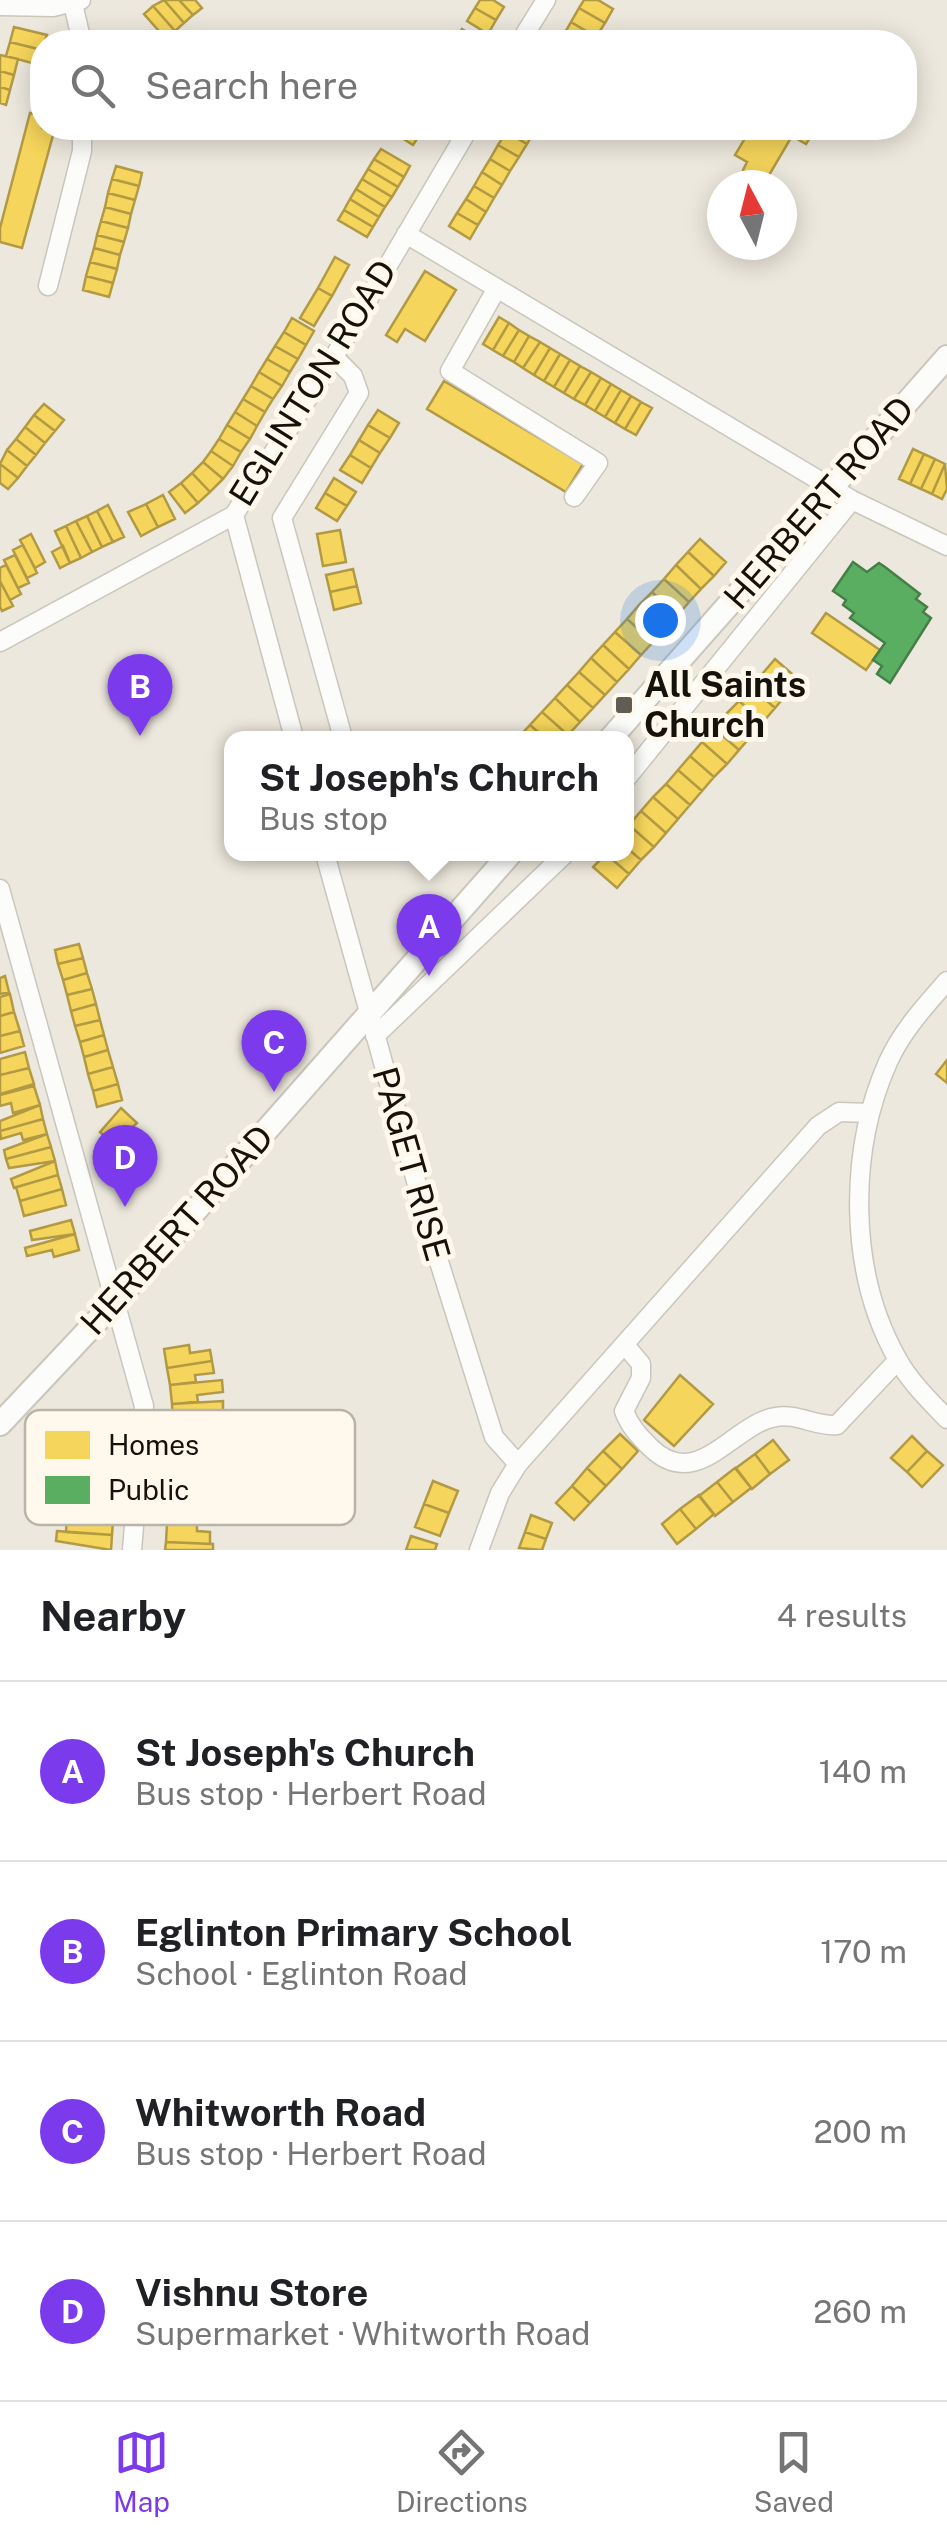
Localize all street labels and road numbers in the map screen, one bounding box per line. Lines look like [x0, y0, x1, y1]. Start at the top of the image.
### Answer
street label: EGLINTON ROAD [221, 252, 405, 513]
street label: HERBERT ROAD [715, 388, 922, 617]
street label: PAGET RISE [364, 1062, 459, 1265]
street label: HERBERT ROAD [72, 1117, 282, 1343]

